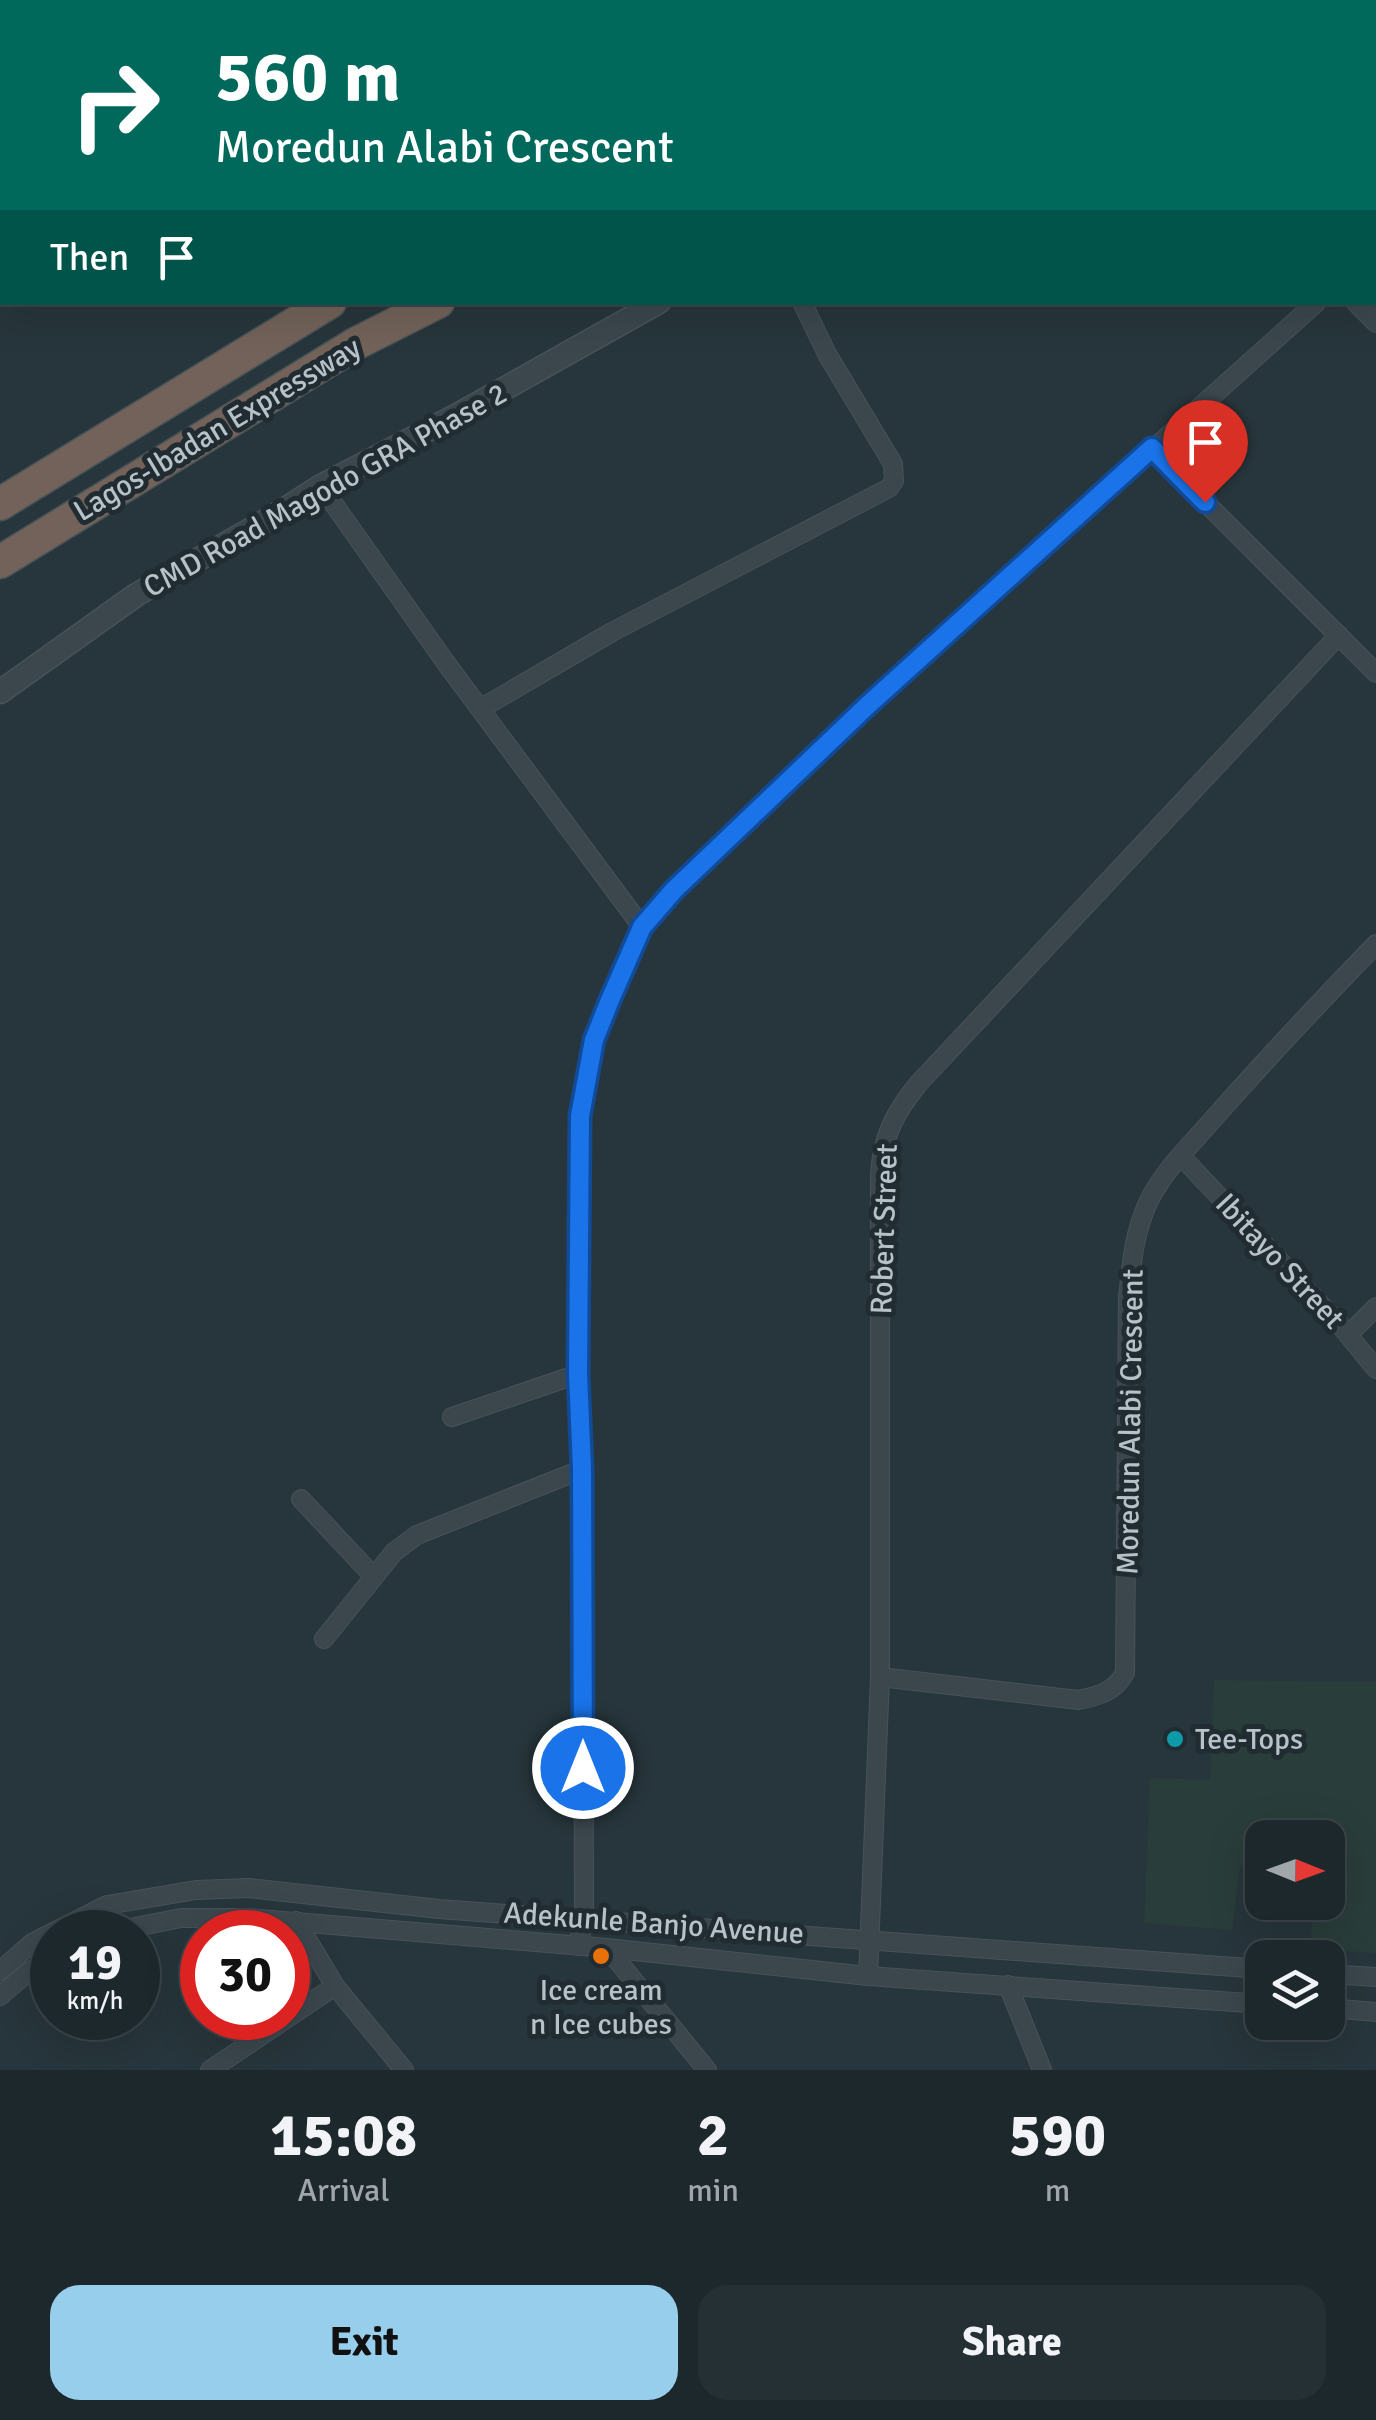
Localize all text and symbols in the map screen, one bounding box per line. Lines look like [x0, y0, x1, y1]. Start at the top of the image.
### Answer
text: 560 m [215, 34, 400, 120]
icon: right [50, 40, 180, 170]
text: Moredun Alabi Crescent [215, 120, 674, 175]
icon: arrive [149, 230, 204, 285]
text: Then [50, 234, 129, 281]
street label: Lagos-Ibadan Expressway [67, 329, 367, 530]
street label: CMD Road Magodo GRA Phase 2 [137, 375, 513, 606]
pin [1163, 400, 1248, 503]
icon: arrive [1178, 415, 1233, 470]
street label: Robert Street [863, 1143, 906, 1315]
street label: Ibitayo Street [1207, 1186, 1352, 1337]
street label: Moredun Alabi Crescent [1109, 1269, 1152, 1575]
position arrow [531, 1716, 635, 1820]
place label: Tee-Tops [1195, 1721, 1303, 1758]
marker: Tee-Tops [1164, 1728, 1186, 1750]
north arrow [1245, 1820, 1345, 1920]
map controls [1245, 1820, 1345, 2040]
street label: Adekunle Banjo Avenue [503, 1895, 805, 1952]
speed limit sign: 30 [180, 1910, 310, 2040]
text: 19 [68, 1932, 122, 1994]
button: layers [1245, 1940, 1345, 2040]
marker: Ice cream n Ice cubes [590, 1945, 612, 1967]
place label: Ice cream n Ice cubes [530, 1972, 672, 2043]
text: km/h [67, 1985, 123, 2016]
text: 15:08 [270, 2099, 417, 2173]
text: 2 [697, 2099, 729, 2173]
text: 590 [1009, 2099, 1106, 2173]
text: Arrival [298, 2171, 390, 2210]
text: min [687, 2171, 739, 2210]
text: m [1045, 2171, 1070, 2210]
button: Exit [50, 2285, 678, 2400]
button: Share [698, 2285, 1326, 2400]

